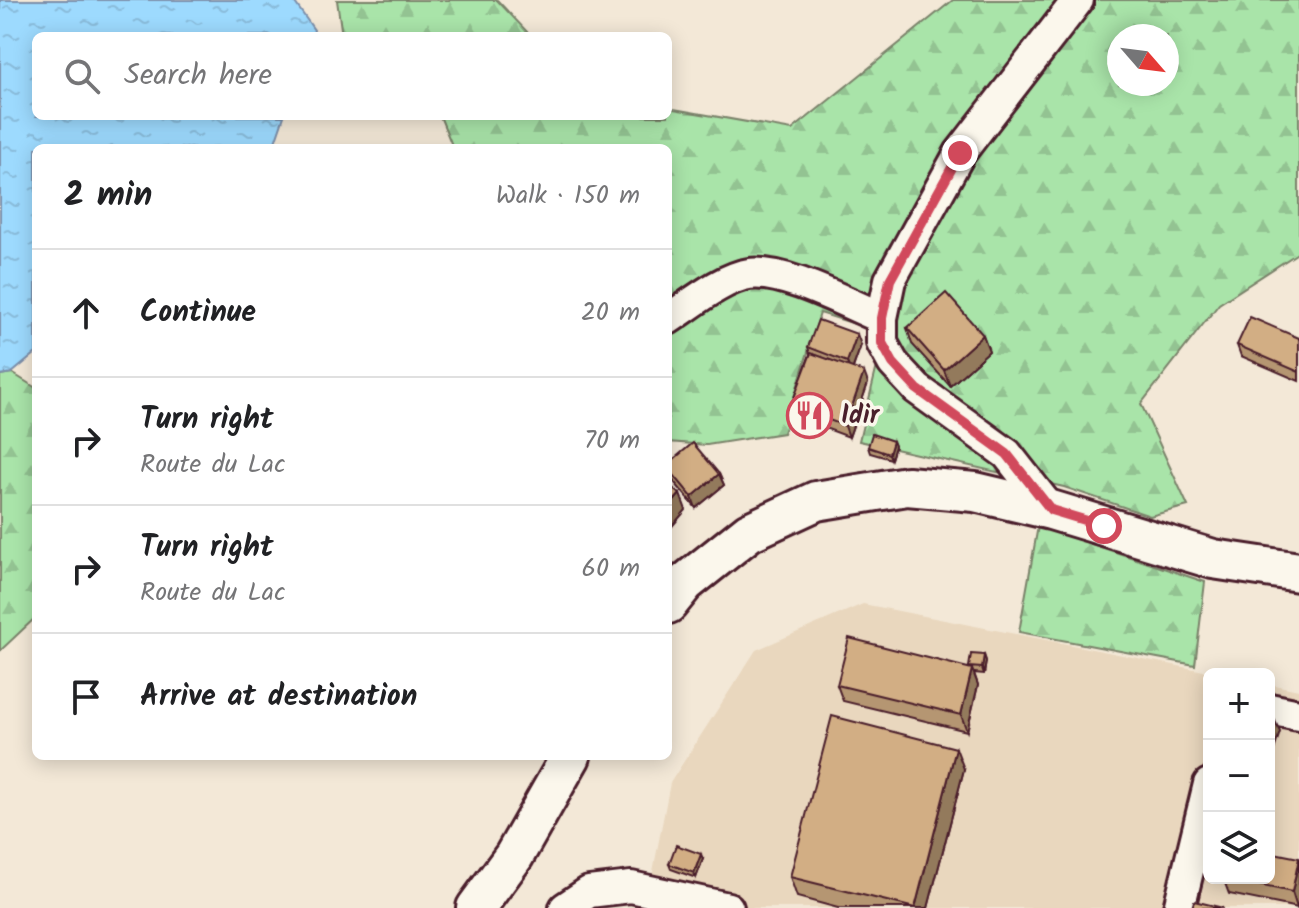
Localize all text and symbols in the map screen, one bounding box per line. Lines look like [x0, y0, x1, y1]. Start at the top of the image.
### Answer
north arrow [1107, 24, 1179, 96]
search box [32, 32, 672, 120]
text: Search here [124, 52, 272, 100]
icon: search [60, 54, 104, 98]
route end [942, 135, 978, 171]
text: 2 min [64, 169, 152, 223]
text: Walk · 150 m [496, 175, 640, 217]
text: Continue [140, 289, 256, 337]
icon: ahead [64, 291, 108, 335]
text: 20 m [581, 292, 640, 334]
restaurant icon: Idir [786, 392, 834, 440]
place label: Idir [841, 395, 881, 437]
text: Turn right [140, 396, 273, 444]
icon: right [64, 419, 108, 463]
text: 70 m [584, 420, 640, 462]
text: Route du Lac [140, 444, 286, 486]
route start [1086, 508, 1122, 544]
text: Turn right [140, 524, 273, 572]
icon: right [64, 547, 108, 591]
text: 60 m [581, 548, 640, 590]
text: Route du Lac [140, 572, 286, 614]
map controls [1203, 668, 1275, 884]
button: + [1203, 668, 1275, 740]
text: Arrive at destination [140, 673, 417, 721]
icon: arrive [64, 675, 108, 719]
button: − [1203, 740, 1275, 812]
button: layers [1203, 812, 1275, 884]

